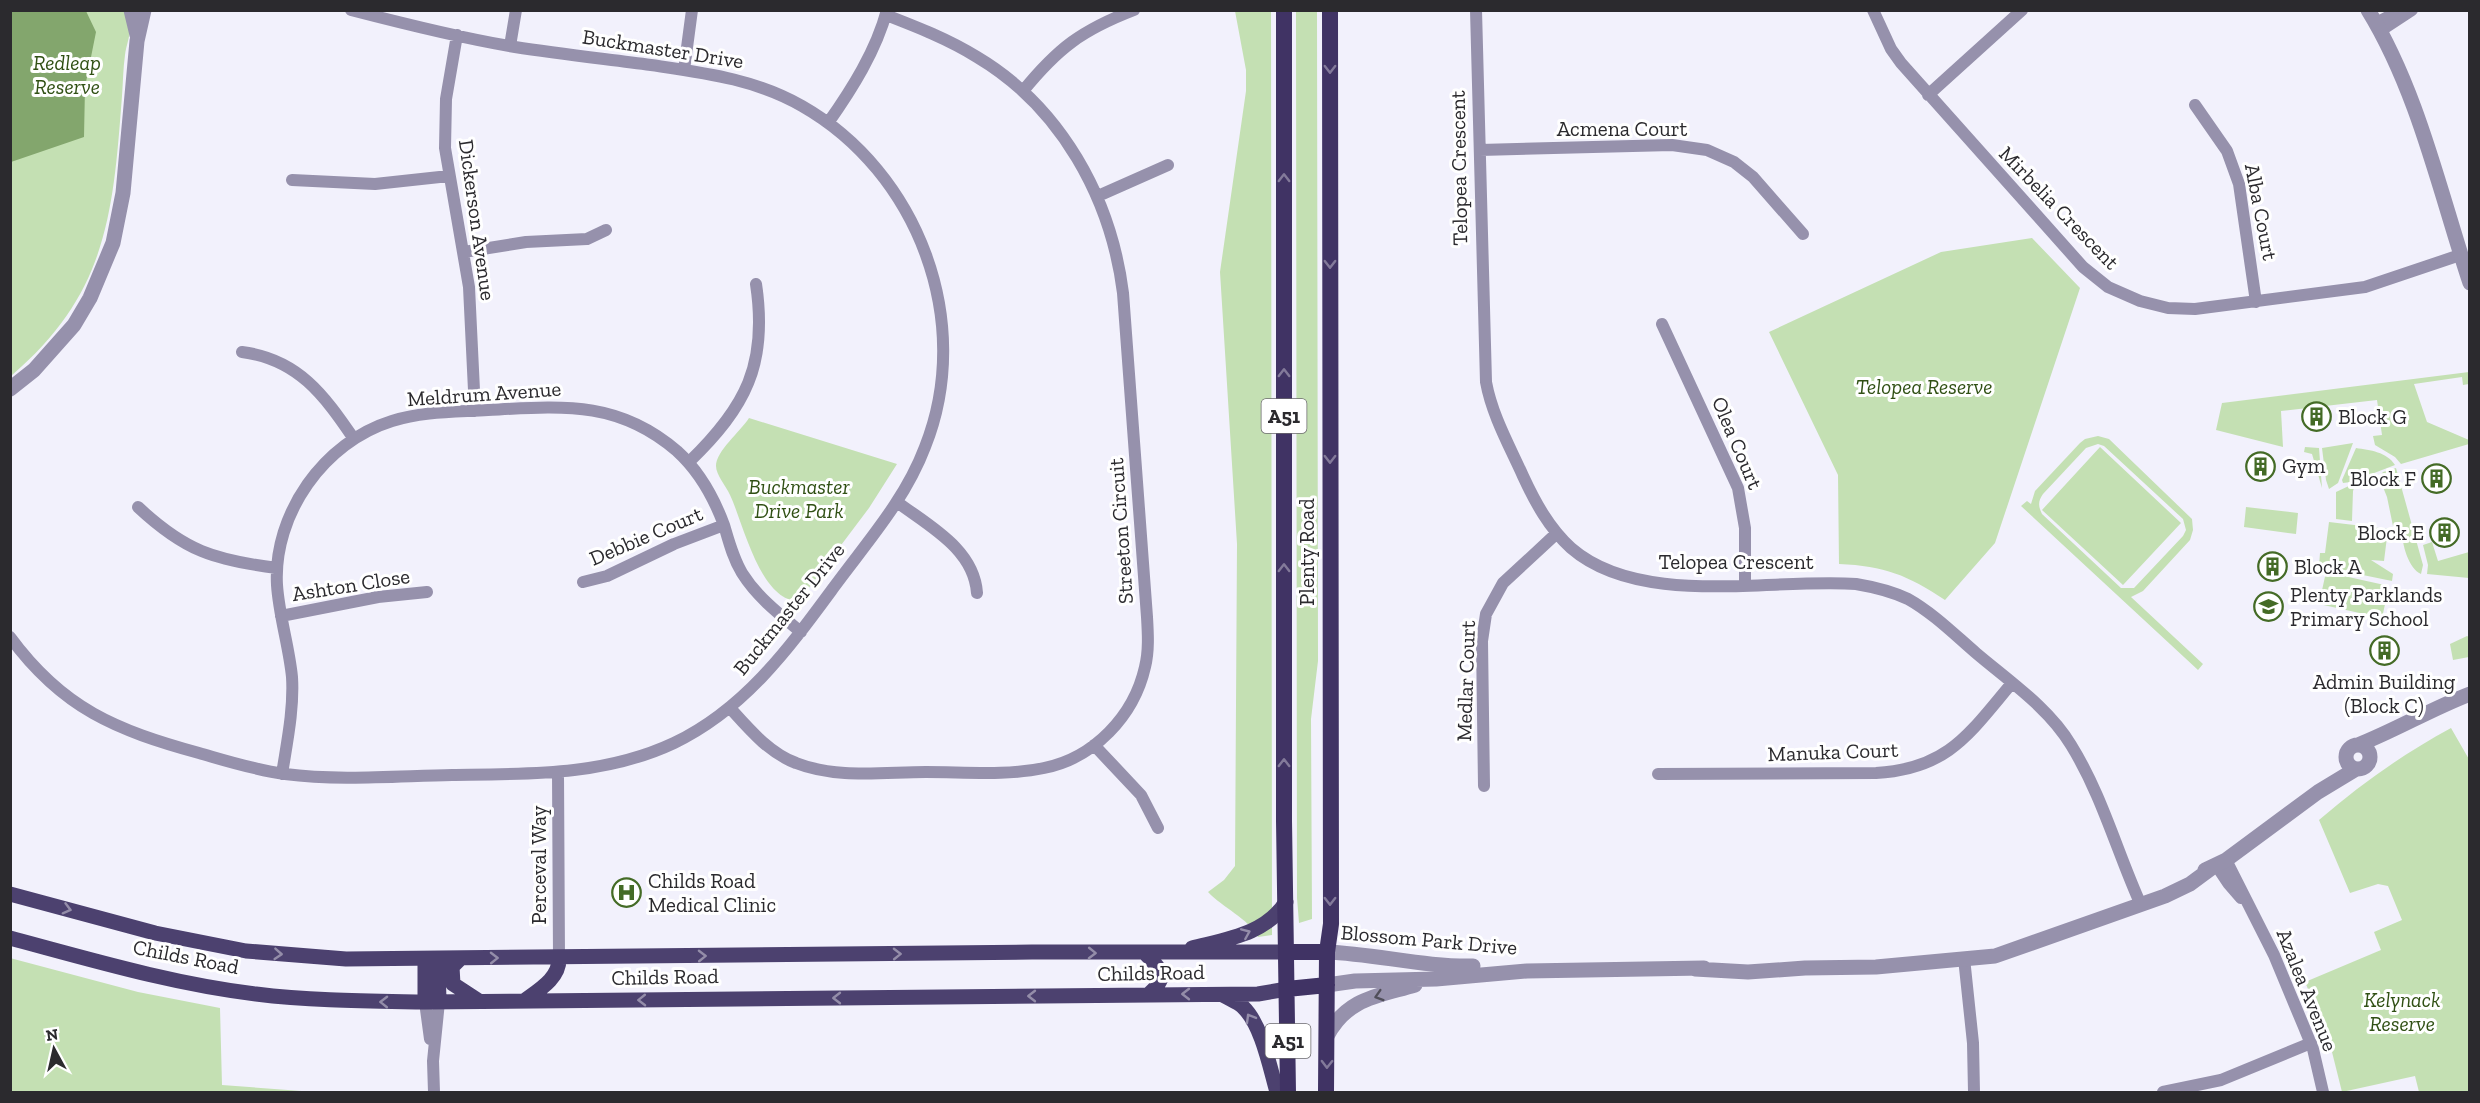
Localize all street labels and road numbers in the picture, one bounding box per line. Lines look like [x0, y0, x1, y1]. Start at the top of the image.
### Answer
street label: Buckmaster Drive [581, 23, 746, 74]
street label: Telopea Crescent [1445, 90, 1472, 246]
street label: Acmena Court [1557, 116, 1688, 141]
street label: Dickerson Avenue [454, 138, 501, 302]
street label: Mirbelia Crescent [1994, 141, 2125, 275]
street label: Alba Court [2240, 161, 2283, 263]
street label: Meldrum Avenue [406, 376, 562, 411]
street label: Olea Court [1707, 393, 1768, 493]
road number: A51 [1262, 399, 1306, 433]
street label: Streeton Circuit [1103, 457, 1138, 605]
street label: Plenty Road [1294, 498, 1319, 606]
street label: Debbie Court [586, 500, 706, 571]
street label: Buckmaster Drive [728, 537, 850, 680]
street label: Telopea Crescent [1658, 549, 1814, 574]
street label: Ashton Close [290, 563, 412, 606]
street label: Medlar Court [1451, 620, 1480, 742]
street label: Manuka Court [1767, 737, 1899, 766]
street label: Perceval Way [526, 805, 551, 925]
street label: Blossom Park Drive [1340, 919, 1518, 960]
street label: Azalea Avenue [2272, 925, 2343, 1055]
street label: Childs Road [131, 934, 242, 979]
street label: Childs Road [1097, 959, 1205, 986]
street label: Childs Road [611, 963, 719, 990]
road number: A51 [1266, 1024, 1310, 1058]

